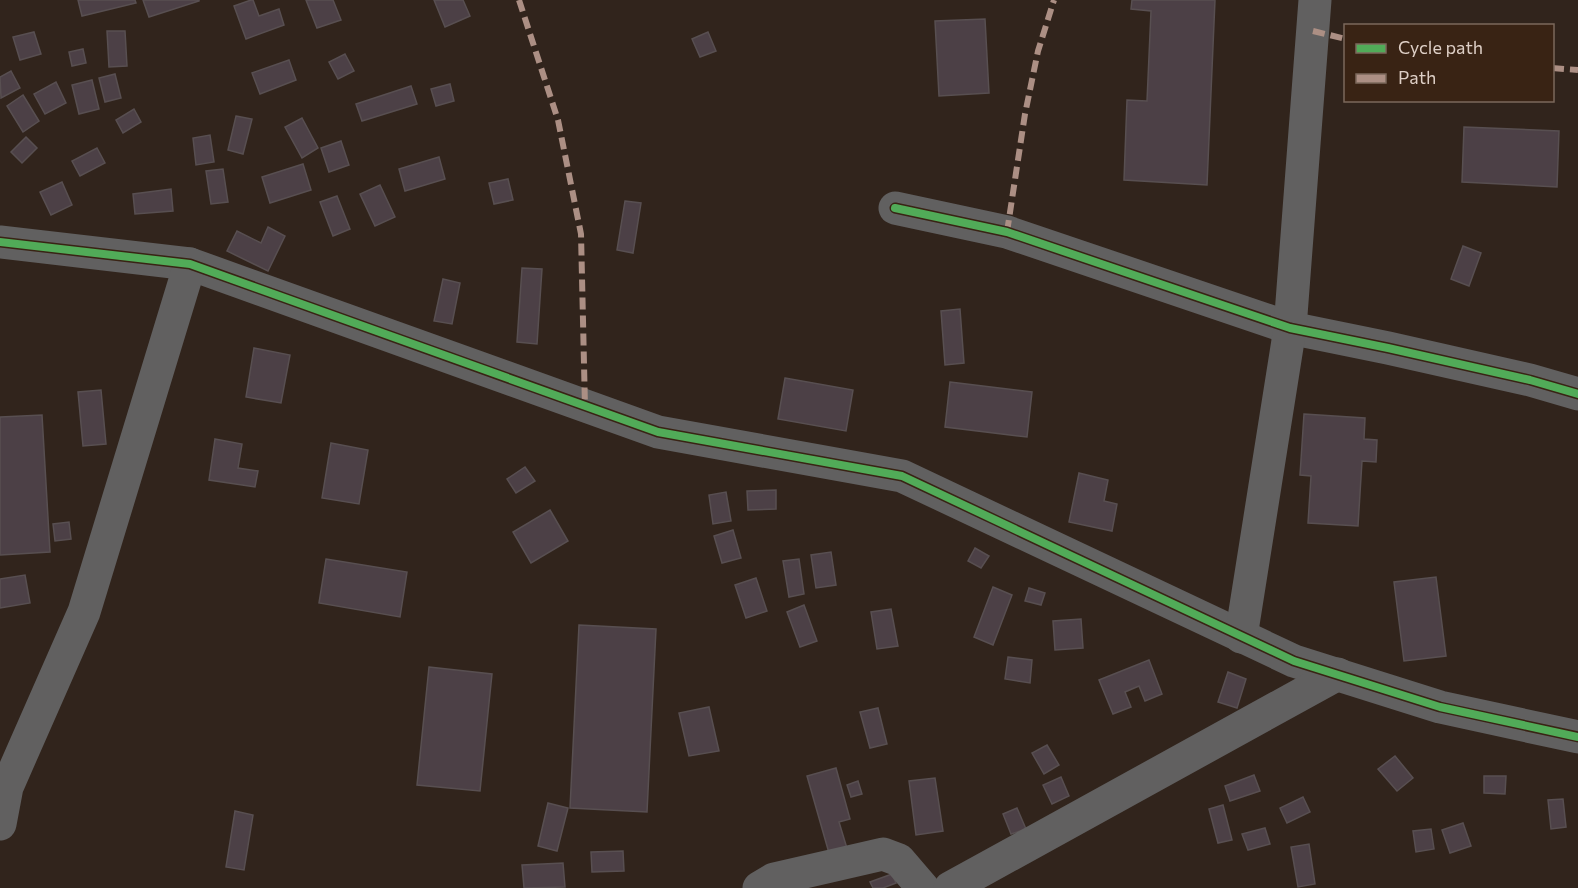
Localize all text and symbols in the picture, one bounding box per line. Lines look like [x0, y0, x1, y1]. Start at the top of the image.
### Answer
legend [1344, 24, 1554, 102]
text: Cycle path [1398, 36, 1483, 58]
text: Path [1398, 66, 1436, 88]

